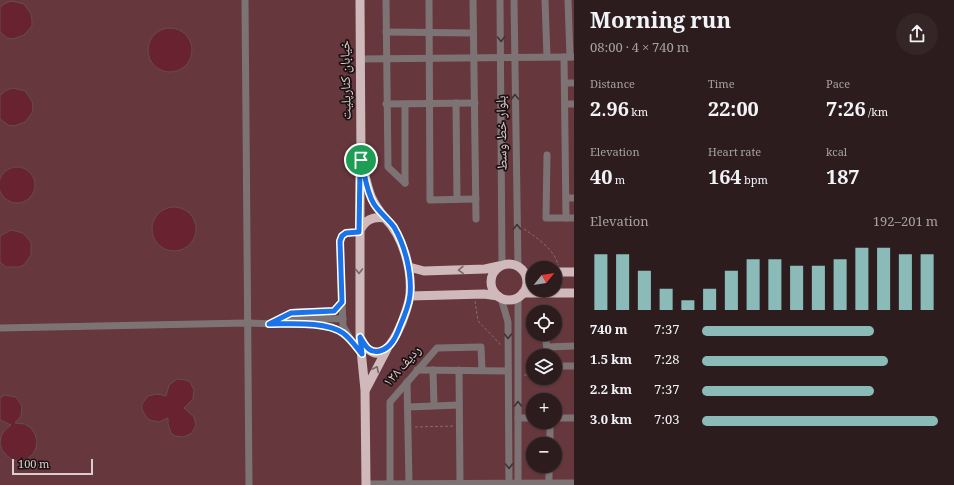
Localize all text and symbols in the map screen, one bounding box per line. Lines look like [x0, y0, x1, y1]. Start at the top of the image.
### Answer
text: Morning run [590, 4, 731, 42]
button: share [896, 13, 938, 55]
one-way arrow [496, 36, 505, 42]
text: 08:00 · 4 × 740 m [590, 38, 689, 60]
street label: خیابان کنارپلیت [334, 40, 360, 120]
text: Distance [590, 76, 635, 95]
text: Time [708, 76, 735, 95]
text: Pace [826, 76, 850, 95]
one-way arrow [511, 94, 519, 100]
street label: بلوار خط وسط [490, 95, 516, 171]
text: 2.96 [590, 95, 629, 129]
text: 22:00 [708, 95, 759, 129]
text: 7:26 [826, 95, 866, 129]
text: km [629, 104, 648, 123]
text: /km [866, 104, 888, 123]
pin [344, 143, 378, 177]
text: Elevation [590, 144, 640, 163]
text: Heart rate [708, 144, 761, 163]
text: kcal [826, 144, 847, 163]
icon: arrive [350, 149, 372, 171]
text: 40 [590, 163, 612, 197]
text: 164 [708, 163, 742, 197]
text: 187 [826, 163, 860, 197]
text: m [612, 172, 625, 191]
text: bpm [742, 172, 768, 191]
text: Elevation [590, 212, 649, 234]
text: 192–201 m [873, 212, 938, 234]
one-way arrow [513, 224, 522, 230]
north arrow [526, 261, 562, 297]
map controls [526, 261, 562, 473]
one-way arrow [458, 266, 464, 274]
one-way arrow [355, 268, 363, 274]
button: locate [526, 305, 562, 341]
text: 740 m [590, 320, 628, 342]
text: 7:37 [654, 320, 680, 342]
one-way arrow [504, 333, 512, 339]
street label: ردیف ۱۲۸ [378, 340, 428, 394]
button: layers [526, 349, 562, 385]
text: 1.5 km [590, 350, 632, 372]
text: 7:28 [654, 350, 680, 372]
one-way arrow [371, 366, 378, 373]
text: 2.2 km [590, 380, 632, 402]
text: 7:37 [654, 380, 680, 402]
button: + [526, 393, 562, 429]
one-way arrow [514, 401, 522, 407]
text: 3.0 km [590, 410, 632, 432]
text: 7:03 [654, 410, 680, 432]
button: − [526, 437, 562, 473]
text: 100 m [18, 456, 49, 475]
scale bar [12, 457, 93, 476]
one-way arrow [505, 463, 513, 469]

